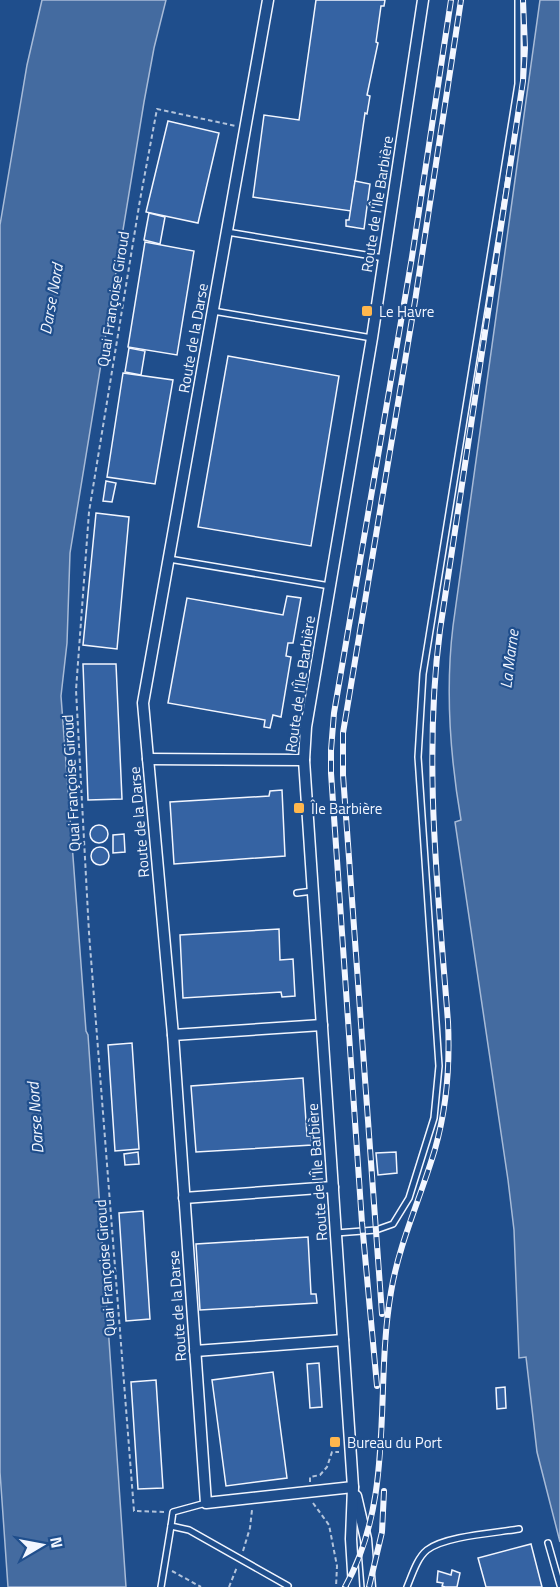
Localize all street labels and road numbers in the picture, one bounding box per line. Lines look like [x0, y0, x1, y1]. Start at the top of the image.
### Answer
street label: Route de l'Île Barbière [355, 134, 399, 274]
street label: Quai Françoise Giroud [91, 229, 135, 369]
street label: Route de la Darse [172, 281, 214, 395]
street label: Route de l'Île Barbière [279, 614, 321, 754]
street label: Quai Françoise Giroud [56, 714, 86, 852]
street label: Route de la Darse [123, 766, 155, 878]
street label: Route de l'Île Barbière [301, 1102, 333, 1242]
street label: Quai Françoise Giroud [89, 1199, 121, 1337]
street label: Route de la Darse [162, 1250, 192, 1362]

